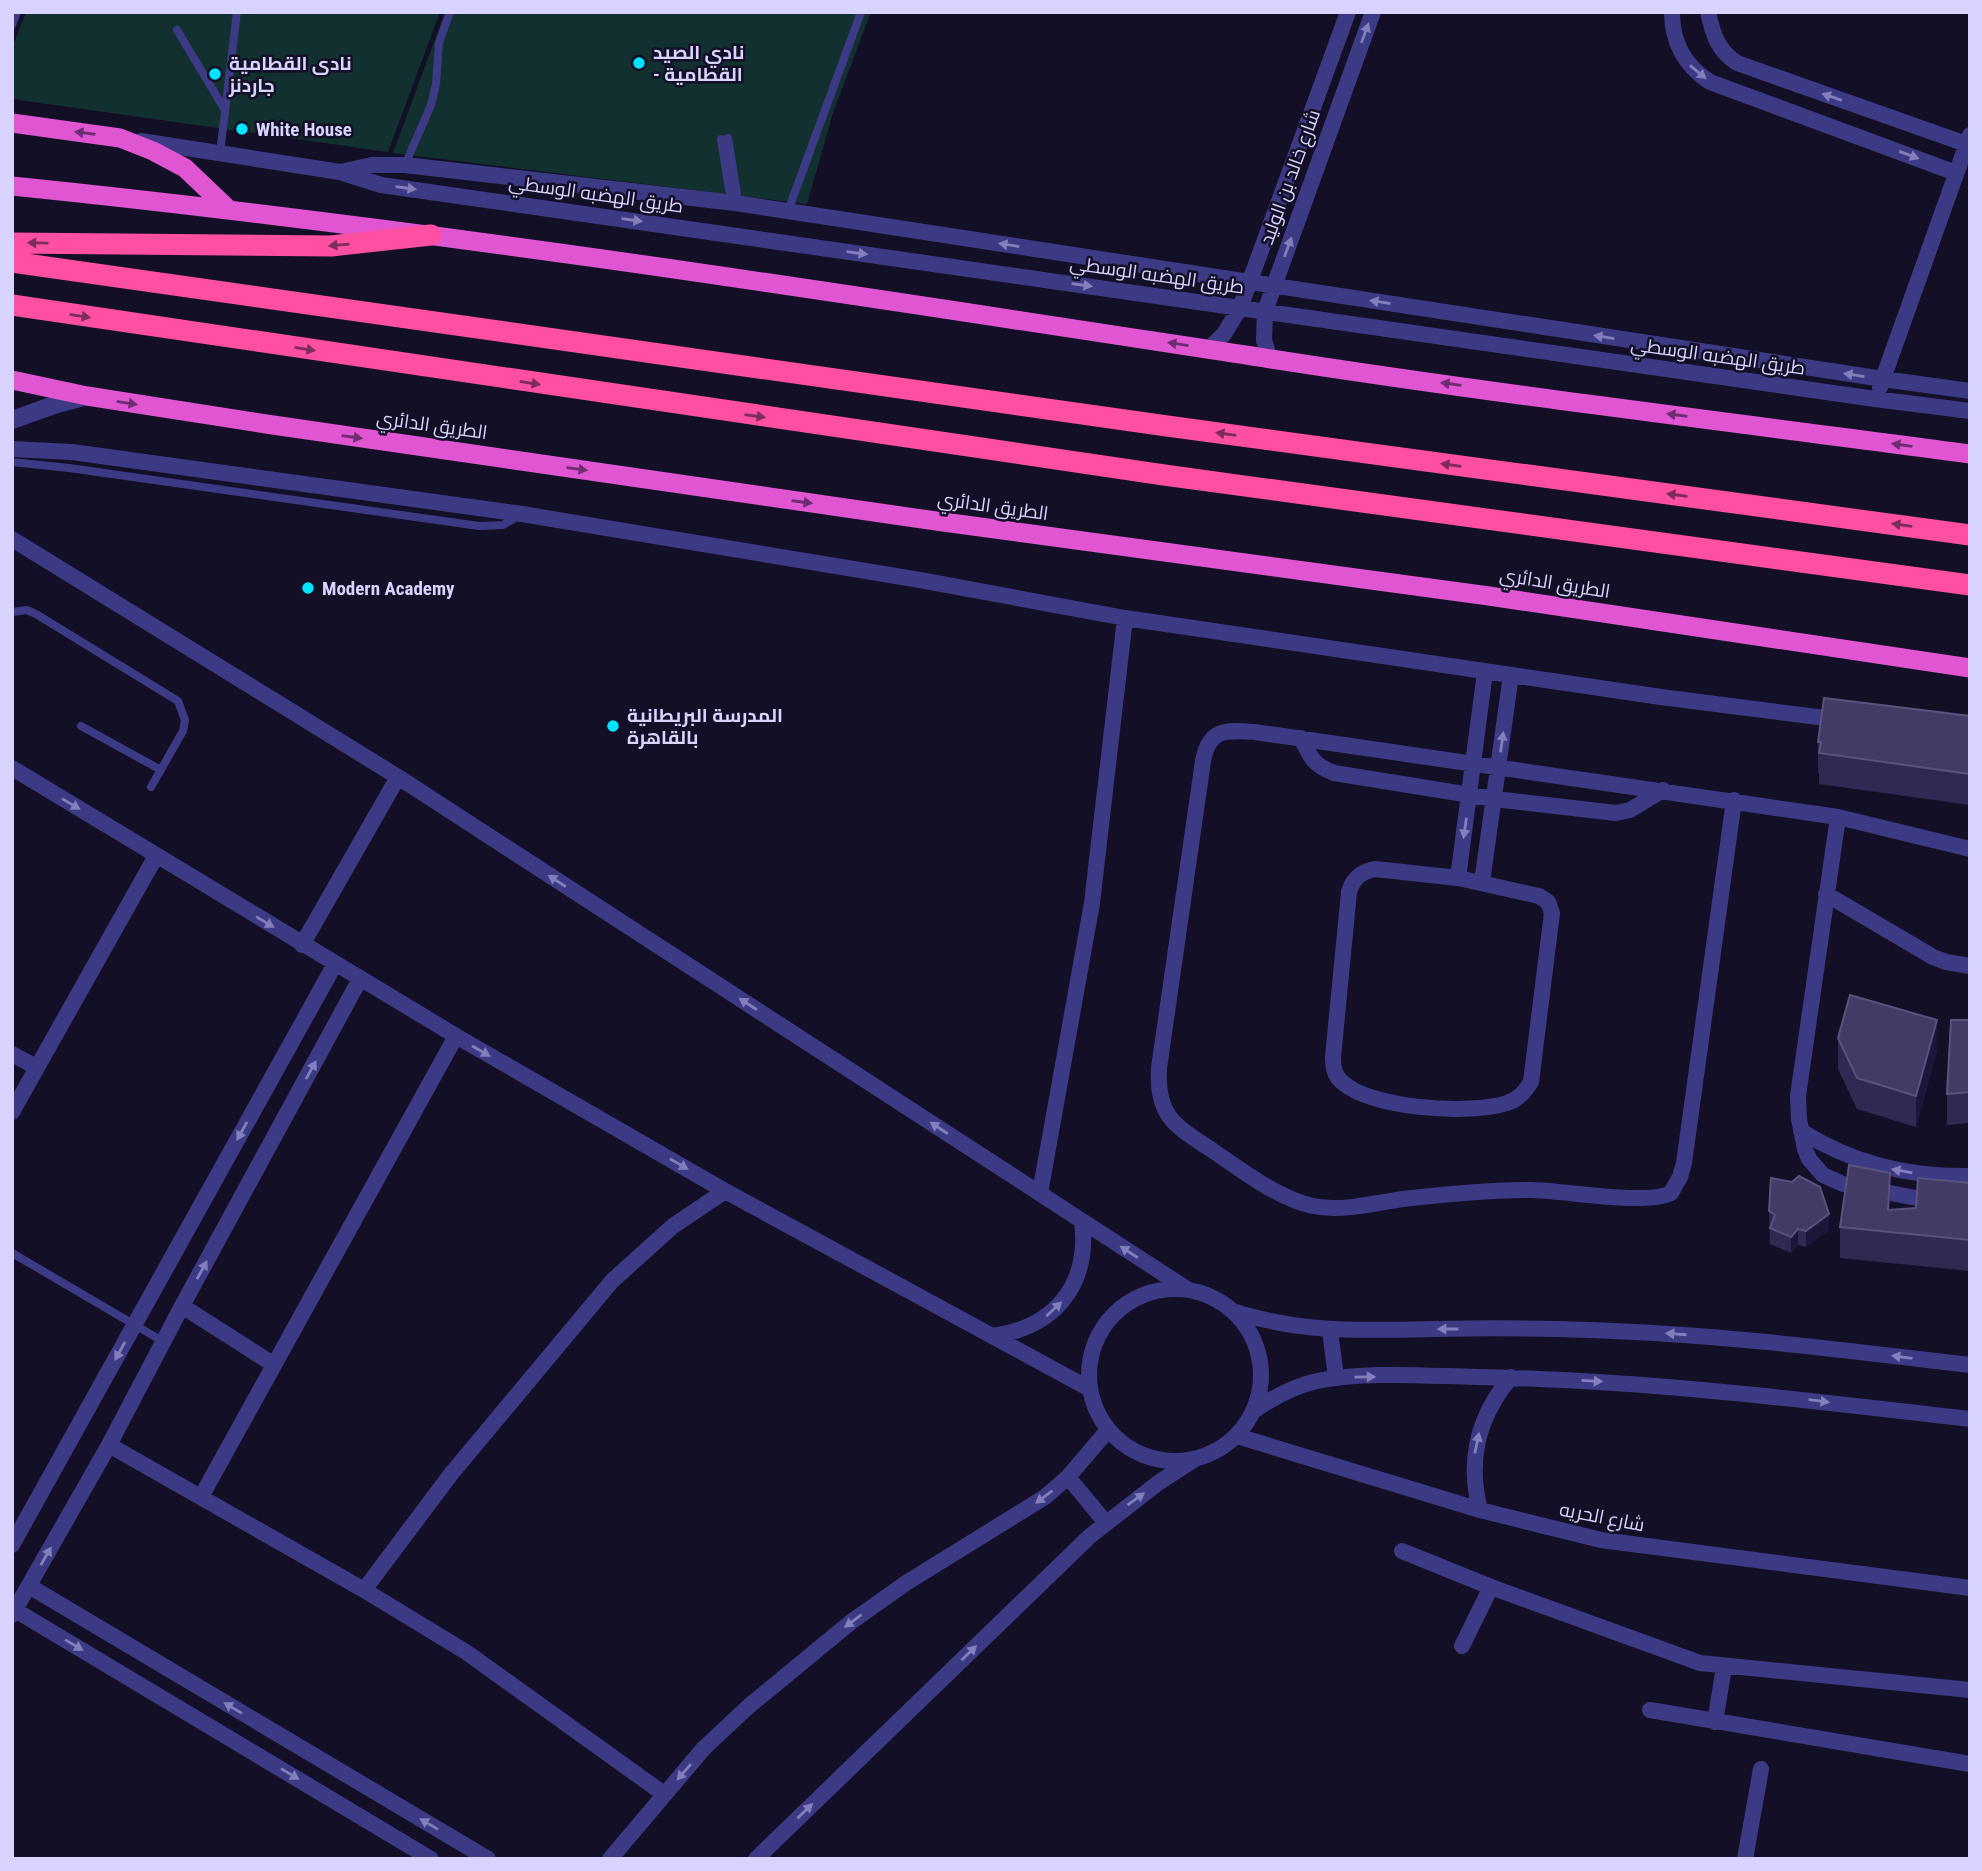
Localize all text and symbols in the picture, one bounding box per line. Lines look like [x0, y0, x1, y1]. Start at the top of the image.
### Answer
one-way arrow [1360, 23, 1371, 44]
place label: نادي الصيد - القطامية [653, 41, 744, 86]
place label: نادى القطامية جاردنز [228, 52, 352, 97]
marker: نادي الصيد - القطامية [631, 55, 647, 71]
one-way arrow [1689, 64, 1707, 80]
marker: نادى القطامية جاردنز [207, 66, 223, 82]
one-way arrow [1822, 91, 1843, 102]
street label: شارع خالد بن الوليد [1255, 106, 1327, 248]
place label: White House [256, 118, 352, 141]
marker: White House [234, 121, 250, 137]
one-way arrow [74, 128, 96, 139]
one-way arrow [1898, 150, 1919, 161]
street label: طريق الهضبه الوسطي [507, 170, 685, 221]
one-way arrow [396, 183, 418, 194]
one-way arrow [621, 215, 643, 226]
one-way arrow [1282, 236, 1293, 257]
one-way arrow [27, 238, 49, 249]
one-way arrow [328, 239, 350, 250]
one-way arrow [998, 240, 1020, 251]
one-way arrow [846, 247, 868, 258]
street label: طريق الهضبه الوسطي [1068, 251, 1246, 302]
one-way arrow [1071, 280, 1093, 291]
one-way arrow [1369, 296, 1391, 307]
one-way arrow [69, 310, 91, 321]
one-way arrow [1593, 331, 1615, 342]
street label: طريق الهضبه الوسطي [1629, 332, 1807, 383]
one-way arrow [1167, 338, 1189, 349]
one-way arrow [294, 344, 316, 355]
one-way arrow [1842, 369, 1864, 380]
one-way arrow [519, 378, 541, 389]
one-way arrow [1440, 379, 1462, 390]
one-way arrow [116, 398, 138, 409]
street label: الطريق الدائري [375, 406, 489, 447]
one-way arrow [1666, 409, 1688, 420]
one-way arrow [744, 411, 766, 422]
one-way arrow [1215, 428, 1237, 439]
one-way arrow [341, 432, 363, 443]
one-way arrow [1891, 440, 1913, 451]
one-way arrow [1440, 459, 1462, 470]
one-way arrow [566, 464, 588, 475]
street label: الطريق الدائري [936, 487, 1050, 528]
one-way arrow [1666, 489, 1688, 500]
one-way arrow [792, 497, 814, 508]
one-way arrow [1891, 519, 1913, 530]
street label: الطريق الدائري [1498, 563, 1612, 606]
place label: Modern Academy [322, 577, 455, 600]
marker: Modern Academy [300, 580, 316, 596]
place label: المدرسة البريطانية بالقاهرة [627, 704, 783, 749]
marker: المدرسة البريطانية بالقاهرة [605, 718, 621, 734]
one-way arrow [1497, 731, 1508, 753]
one-way arrow [61, 797, 80, 810]
one-way arrow [1459, 817, 1470, 839]
one-way arrow [547, 874, 566, 887]
one-way arrow [255, 916, 274, 929]
one-way arrow [738, 998, 757, 1011]
one-way arrow [472, 1045, 491, 1057]
one-way arrow [305, 1060, 317, 1080]
one-way arrow [236, 1121, 248, 1141]
one-way arrow [929, 1122, 948, 1135]
one-way arrow [669, 1158, 688, 1171]
one-way arrow [1891, 1165, 1913, 1176]
one-way arrow [1120, 1245, 1139, 1258]
one-way arrow [196, 1260, 208, 1280]
one-way arrow [1045, 1301, 1062, 1318]
one-way arrow [1437, 1323, 1459, 1335]
one-way arrow [1664, 1328, 1686, 1339]
one-way arrow [114, 1342, 126, 1361]
one-way arrow [1891, 1351, 1913, 1362]
one-way arrow [1354, 1371, 1376, 1382]
one-way arrow [1581, 1376, 1603, 1387]
one-way arrow [1808, 1396, 1830, 1407]
one-way arrow [1472, 1432, 1483, 1454]
one-way arrow [1035, 1489, 1053, 1504]
one-way arrow [1127, 1492, 1145, 1506]
street label: شارع الحريه [1557, 1497, 1647, 1538]
one-way arrow [40, 1546, 52, 1565]
one-way arrow [844, 1614, 862, 1628]
one-way arrow [64, 1639, 83, 1651]
one-way arrow [960, 1645, 977, 1662]
one-way arrow [224, 1702, 243, 1714]
one-way arrow [676, 1763, 692, 1781]
one-way arrow [280, 1768, 299, 1781]
one-way arrow [796, 1804, 813, 1820]
one-way arrow [420, 1818, 439, 1830]

